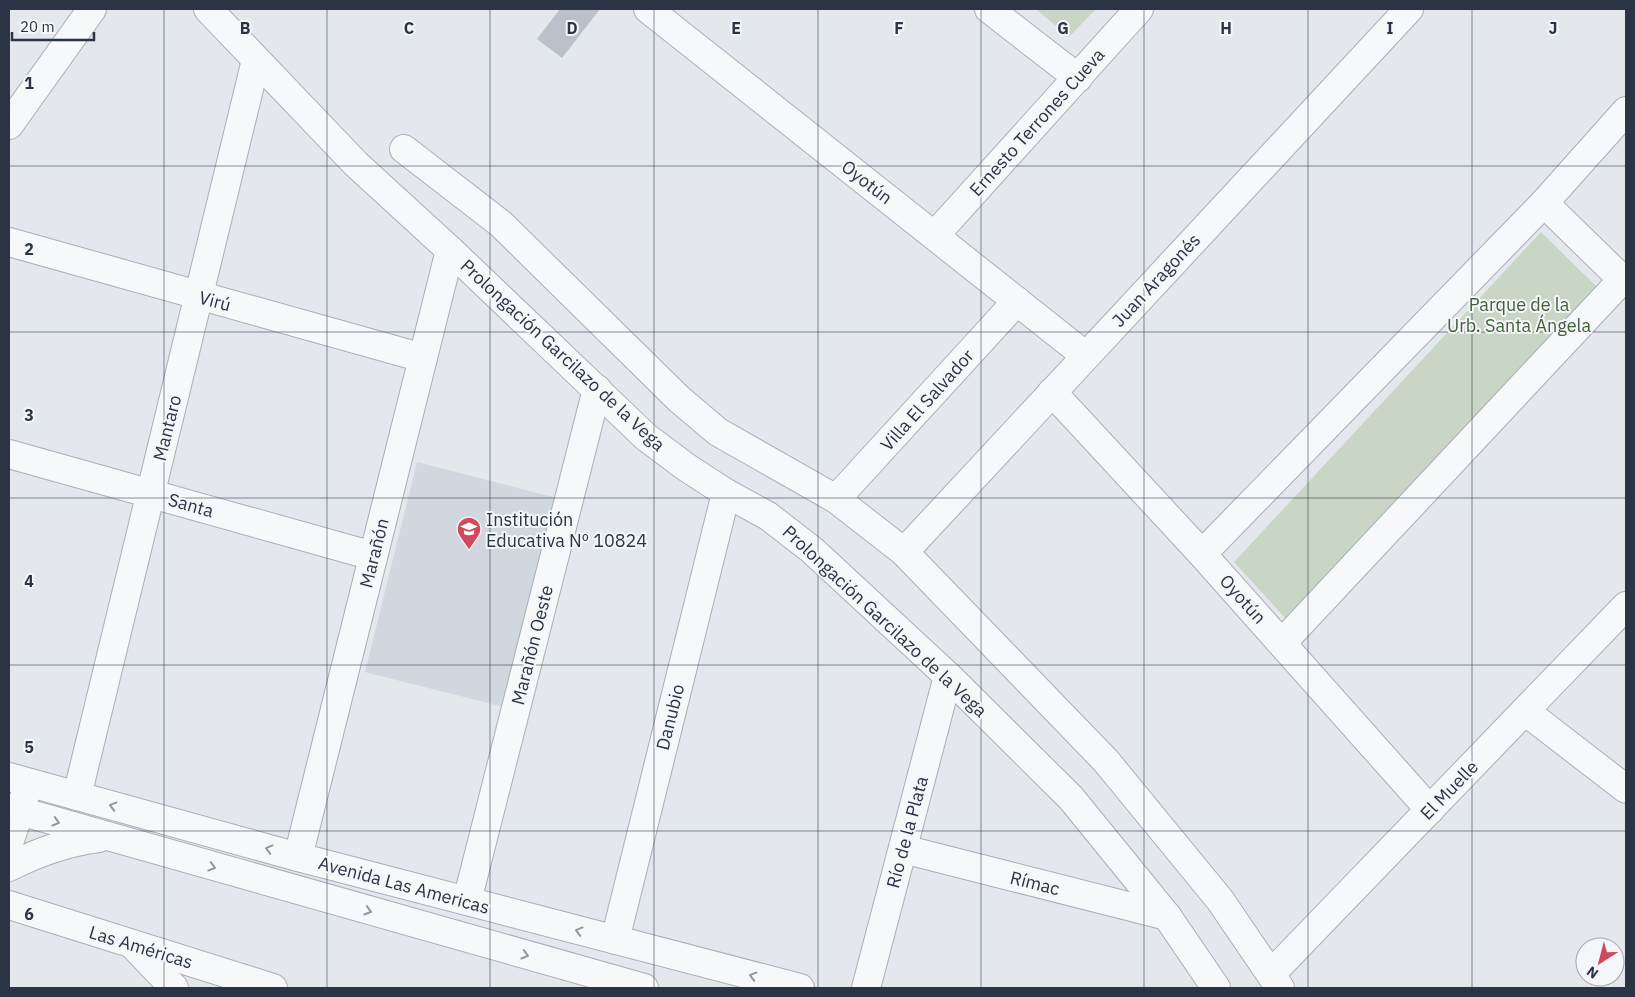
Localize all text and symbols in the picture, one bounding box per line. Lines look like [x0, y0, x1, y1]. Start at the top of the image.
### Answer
scale bar [12, 10, 95, 42]
text: 20 m [20, 17, 55, 36]
text: B [240, 18, 251, 38]
text: C [404, 18, 414, 38]
text: D [566, 18, 578, 38]
text: E [731, 18, 741, 38]
text: F [894, 18, 904, 38]
text: G [1057, 18, 1069, 38]
text: H [1220, 18, 1232, 38]
text: I [1387, 18, 1394, 38]
text: J [1549, 18, 1557, 38]
street label: Ernesto Terrones Cueva [964, 43, 1110, 201]
text: 1 [24, 73, 34, 93]
street label: Oyotún [837, 155, 897, 209]
street label: Juan Aragonés [1107, 228, 1205, 332]
text: 2 [24, 239, 34, 259]
street label: Prolongación Garcilazo de la Vega [456, 254, 670, 456]
street label: Virú [196, 286, 234, 316]
park label: Parque de la Urb. Santa Ángela [1447, 293, 1591, 337]
street label: Villa El Salvador [875, 344, 979, 456]
street label: Mantaro [148, 393, 186, 463]
text: 3 [24, 405, 34, 425]
street label: Santa [166, 488, 217, 523]
place label: Institución Educativa Nº 10824 [486, 508, 647, 552]
street label: Marañón [354, 516, 394, 590]
school or university icon: Institución Educativa Nº 10824 [456, 516, 482, 550]
street label: Prolongación Garcilazo de la Vega [778, 520, 992, 722]
street label: Oyotún [1215, 570, 1271, 628]
text: 4 [24, 571, 34, 591]
street label: Marañón Oeste [506, 583, 558, 707]
street label: Danubio [651, 682, 689, 752]
text: 5 [24, 737, 34, 757]
street label: El Muelle [1415, 755, 1483, 825]
street label: Río de la Plata [881, 773, 933, 891]
one-way arrow [108, 801, 117, 812]
one-way arrow [51, 817, 59, 827]
one-way arrow [265, 844, 274, 855]
street label: Avenida Las Americas [316, 851, 492, 919]
one-way arrow [207, 861, 216, 872]
street label: Rímac [1008, 866, 1062, 900]
text: 6 [24, 904, 34, 924]
one-way arrow [364, 905, 372, 915]
street label: Las Américas [86, 920, 196, 974]
one-way arrow [575, 926, 584, 936]
north arrow [1575, 937, 1625, 987]
one-way arrow [520, 949, 528, 959]
text: N [1583, 962, 1602, 983]
one-way arrow [749, 971, 758, 982]

